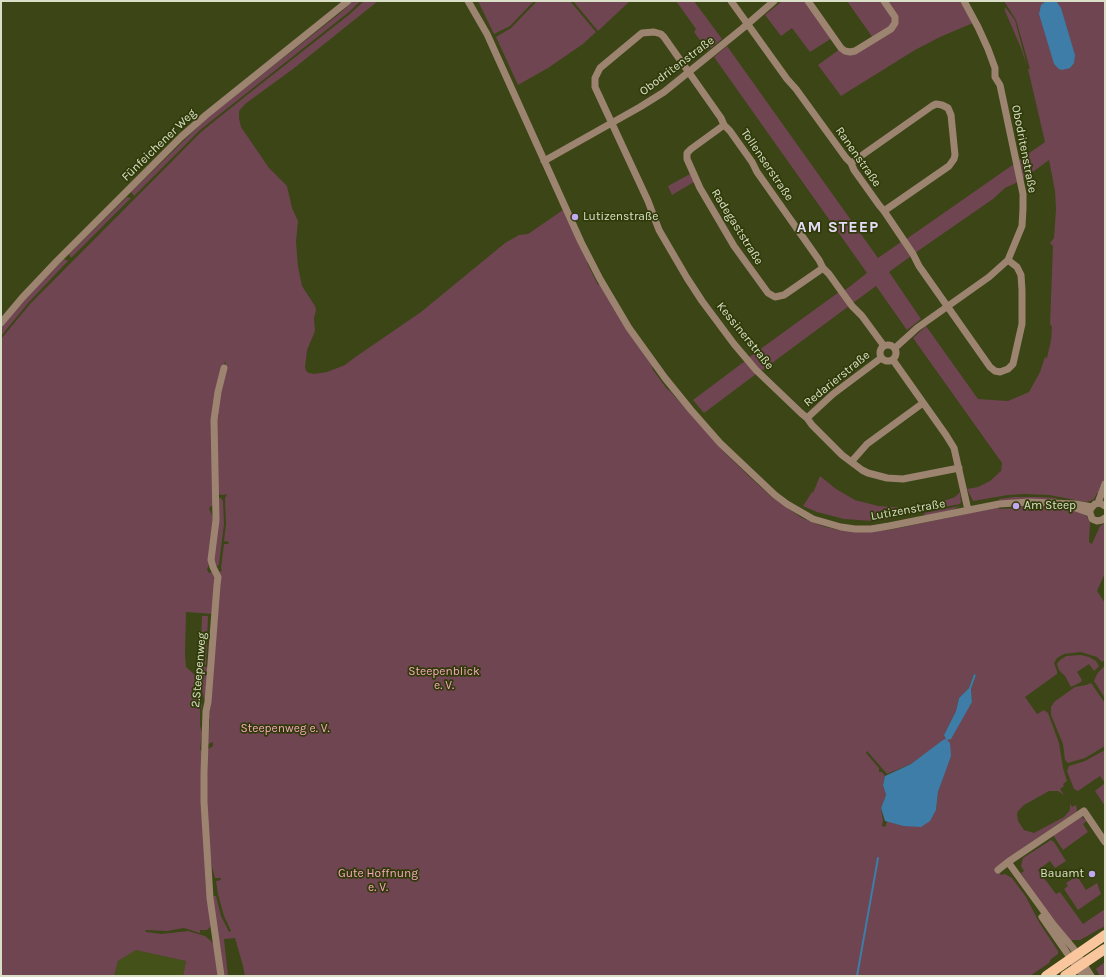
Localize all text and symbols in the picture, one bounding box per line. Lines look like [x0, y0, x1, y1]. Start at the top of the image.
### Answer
street label: Obodritenstraße [637, 33, 717, 99]
street label: Obodritenstraße [1008, 104, 1040, 194]
street label: Fünfeichener Weg [119, 106, 199, 184]
street label: Ranenstraße [832, 124, 884, 190]
street label: Tollenserstraße [738, 126, 796, 204]
street label: Radegaststraße [708, 186, 766, 268]
place label: Lutizenstraße [583, 210, 658, 224]
marker: Lutizenstraße [570, 212, 580, 222]
district label: AM STEEP [797, 217, 879, 237]
street label: Kessinerstraße [713, 299, 777, 373]
street label: Redarierstraße [801, 348, 873, 410]
street label: Lutizenstraße [870, 496, 946, 524]
place label: Am Steep [1024, 499, 1076, 513]
marker: Am Steep [1011, 501, 1021, 511]
street label: 2.Steepenweg [189, 632, 209, 708]
park label: Steepenblick e. V. [408, 665, 480, 693]
park label: Steepenweg e. V. [240, 722, 330, 736]
park label: Gute Hoffnung e. V. [338, 867, 418, 895]
place label: Bauamt [1040, 867, 1084, 881]
marker: Bauamt [1087, 869, 1097, 879]

